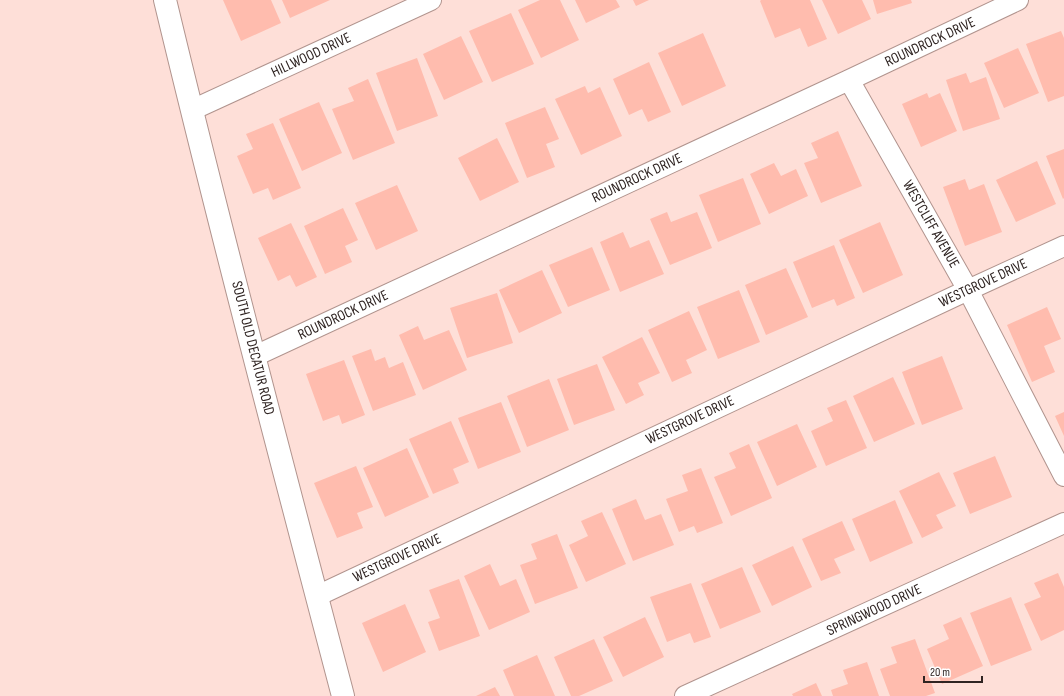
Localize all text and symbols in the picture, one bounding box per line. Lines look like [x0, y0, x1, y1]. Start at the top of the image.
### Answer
street label: ROUNDROCK DRIVE [882, 13, 978, 71]
street label: HILLWOOD DRIVE [268, 28, 354, 82]
street label: ROUNDROCK DRIVE [589, 149, 685, 207]
street label: WESTCLIFF AVENUE [898, 177, 964, 271]
street label: WESTGROVE DRIVE [936, 254, 1030, 312]
street label: SOUTH OLD DECATUR ROAD [227, 279, 279, 417]
street label: ROUNDROCK DRIVE [295, 286, 391, 344]
street label: WESTGROVE DRIVE [643, 391, 737, 449]
street label: WESTGROVE DRIVE [350, 529, 444, 587]
street label: SPRINGWOOD DRIVE [824, 580, 924, 640]
scale bar [924, 658, 982, 684]
text: 20 m [930, 665, 950, 680]

